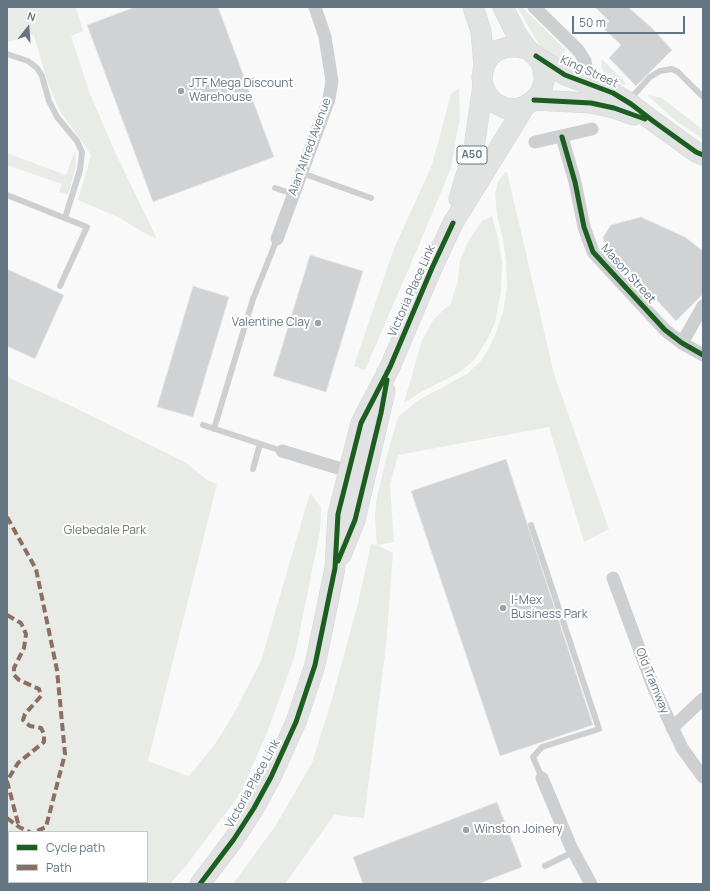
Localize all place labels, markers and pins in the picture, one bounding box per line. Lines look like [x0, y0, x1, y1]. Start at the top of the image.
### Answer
place label: JTF Mega Discount Warehouse [189, 77, 293, 105]
marker: JTF Mega Discount Warehouse [176, 86, 186, 96]
place label: Valentine Clay [232, 316, 310, 330]
marker: Valentine Clay [313, 318, 323, 328]
place label: I-Mex Business Park [511, 594, 588, 622]
marker: I-Mex Business Park [498, 603, 508, 613]
place label: Winston Joinery [474, 823, 563, 837]
marker: Winston Joinery [461, 825, 471, 835]

